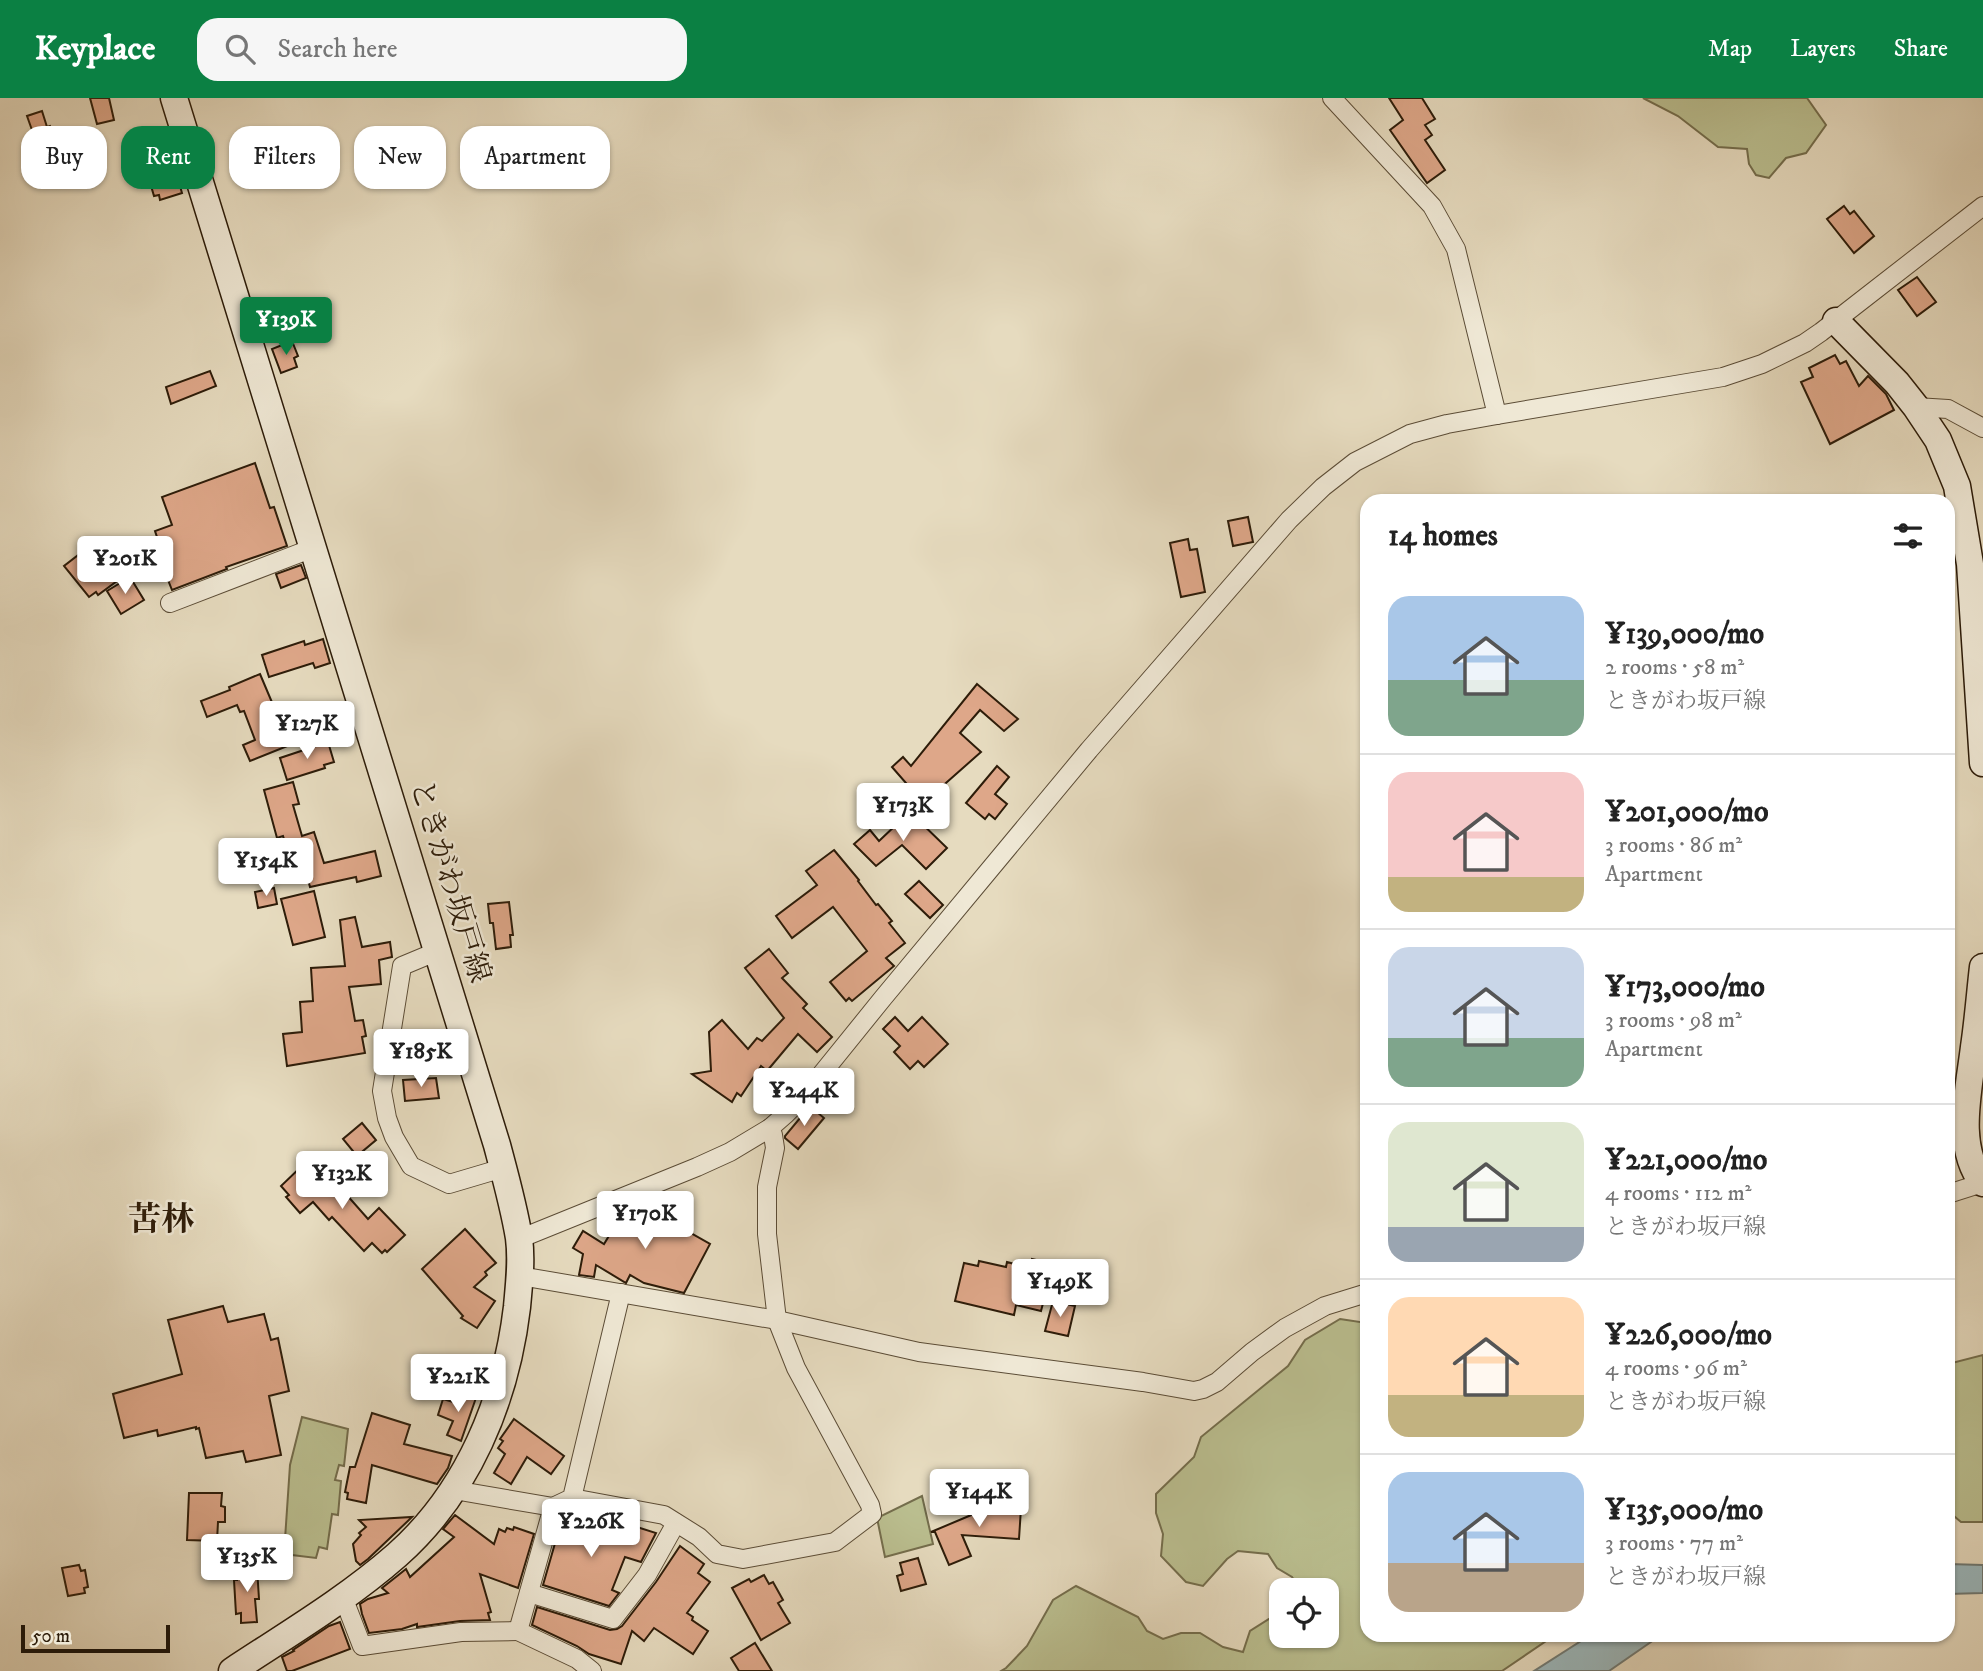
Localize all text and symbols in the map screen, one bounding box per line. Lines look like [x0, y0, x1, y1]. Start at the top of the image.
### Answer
search box [197, 18, 687, 81]
text: Keyplace [35, 29, 155, 70]
icon: search [221, 30, 259, 68]
text: Search here [277, 33, 398, 66]
text: Map [1708, 34, 1752, 64]
text: Layers [1790, 34, 1856, 64]
text: Share [1894, 34, 1948, 64]
chip: Buy [21, 126, 107, 189]
chip: Rent [121, 126, 215, 189]
chip: Filters [229, 126, 340, 189]
chip: New [354, 126, 446, 189]
chip: Apartment [460, 126, 610, 189]
pin: ¥139K [237, 298, 335, 357]
text: ¥139K [256, 305, 316, 334]
icon: filters [1889, 517, 1927, 555]
text: 14 homes [1388, 518, 1498, 555]
pin: ¥201K [76, 536, 174, 596]
text: ¥201K [93, 544, 157, 573]
text: ¥139,000/mo [1605, 616, 1764, 653]
icon: home [1444, 624, 1528, 708]
text: 2 rooms · 58 m² [1605, 653, 1744, 682]
text: ときがわ坂戸線 [1605, 687, 1766, 716]
pin: ¥127K [258, 702, 356, 761]
text: ¥127K [276, 709, 338, 738]
street label: ときがわ坂戸線 [401, 776, 498, 987]
pin: ¥173K [854, 784, 952, 843]
text: ¥173K [873, 791, 933, 820]
text: ¥201,000/mo [1605, 794, 1769, 831]
icon: home [1444, 800, 1528, 884]
text: 3 rooms · 86 m² [1605, 831, 1742, 860]
pin: ¥154K [217, 838, 315, 898]
text: ¥154K [234, 846, 298, 875]
text: Apartment [1605, 860, 1703, 889]
text: ¥173,000/mo [1605, 969, 1765, 1006]
icon: home [1444, 975, 1528, 1059]
text: 3 rooms · 98 m² [1605, 1006, 1742, 1035]
pin: ¥185K [372, 1030, 470, 1089]
text: Apartment [1605, 1035, 1703, 1064]
text: ¥185K [390, 1037, 452, 1066]
pin: ¥244K [755, 1068, 853, 1128]
text: ¥244K [769, 1076, 839, 1105]
text: ¥221,000/mo [1605, 1142, 1767, 1179]
icon: home [1444, 1150, 1528, 1234]
pin: ¥132K [293, 1152, 391, 1211]
text: ¥132K [312, 1159, 372, 1188]
text: 4 rooms · 112 m² [1605, 1179, 1752, 1208]
pin: ¥170K [596, 1192, 694, 1251]
text: ¥170K [613, 1199, 677, 1228]
district label: 苦林 [128, 1200, 194, 1241]
text: ときがわ坂戸線 [1605, 1213, 1766, 1242]
pin: ¥149K [1011, 1260, 1109, 1319]
text: ¥149K [1028, 1267, 1092, 1296]
text: ¥226,000/mo [1605, 1317, 1772, 1354]
icon: home [1444, 1325, 1528, 1409]
pin: ¥221K [409, 1354, 507, 1414]
text: 4 rooms · 96 m² [1605, 1354, 1747, 1383]
text: ¥221K [427, 1362, 489, 1391]
text: ときがわ坂戸線 [1605, 1388, 1766, 1417]
pin: ¥144K [930, 1470, 1028, 1529]
text: ¥144K [946, 1477, 1012, 1506]
text: ¥135,000/mo [1605, 1492, 1763, 1529]
pin: ¥226K [542, 1500, 640, 1559]
icon: home [1444, 1500, 1528, 1584]
text: ¥226K [558, 1507, 624, 1536]
text: 3 rooms · 77 m² [1605, 1529, 1743, 1558]
pin: ¥135K [198, 1534, 296, 1594]
text: ¥135K [217, 1542, 277, 1571]
text: ときがわ坂戸線 [1605, 1563, 1766, 1592]
map controls [1269, 1578, 1339, 1648]
button: locate [1269, 1578, 1339, 1648]
scale bar [21, 1622, 170, 1654]
text: 50 m [32, 1625, 70, 1648]

